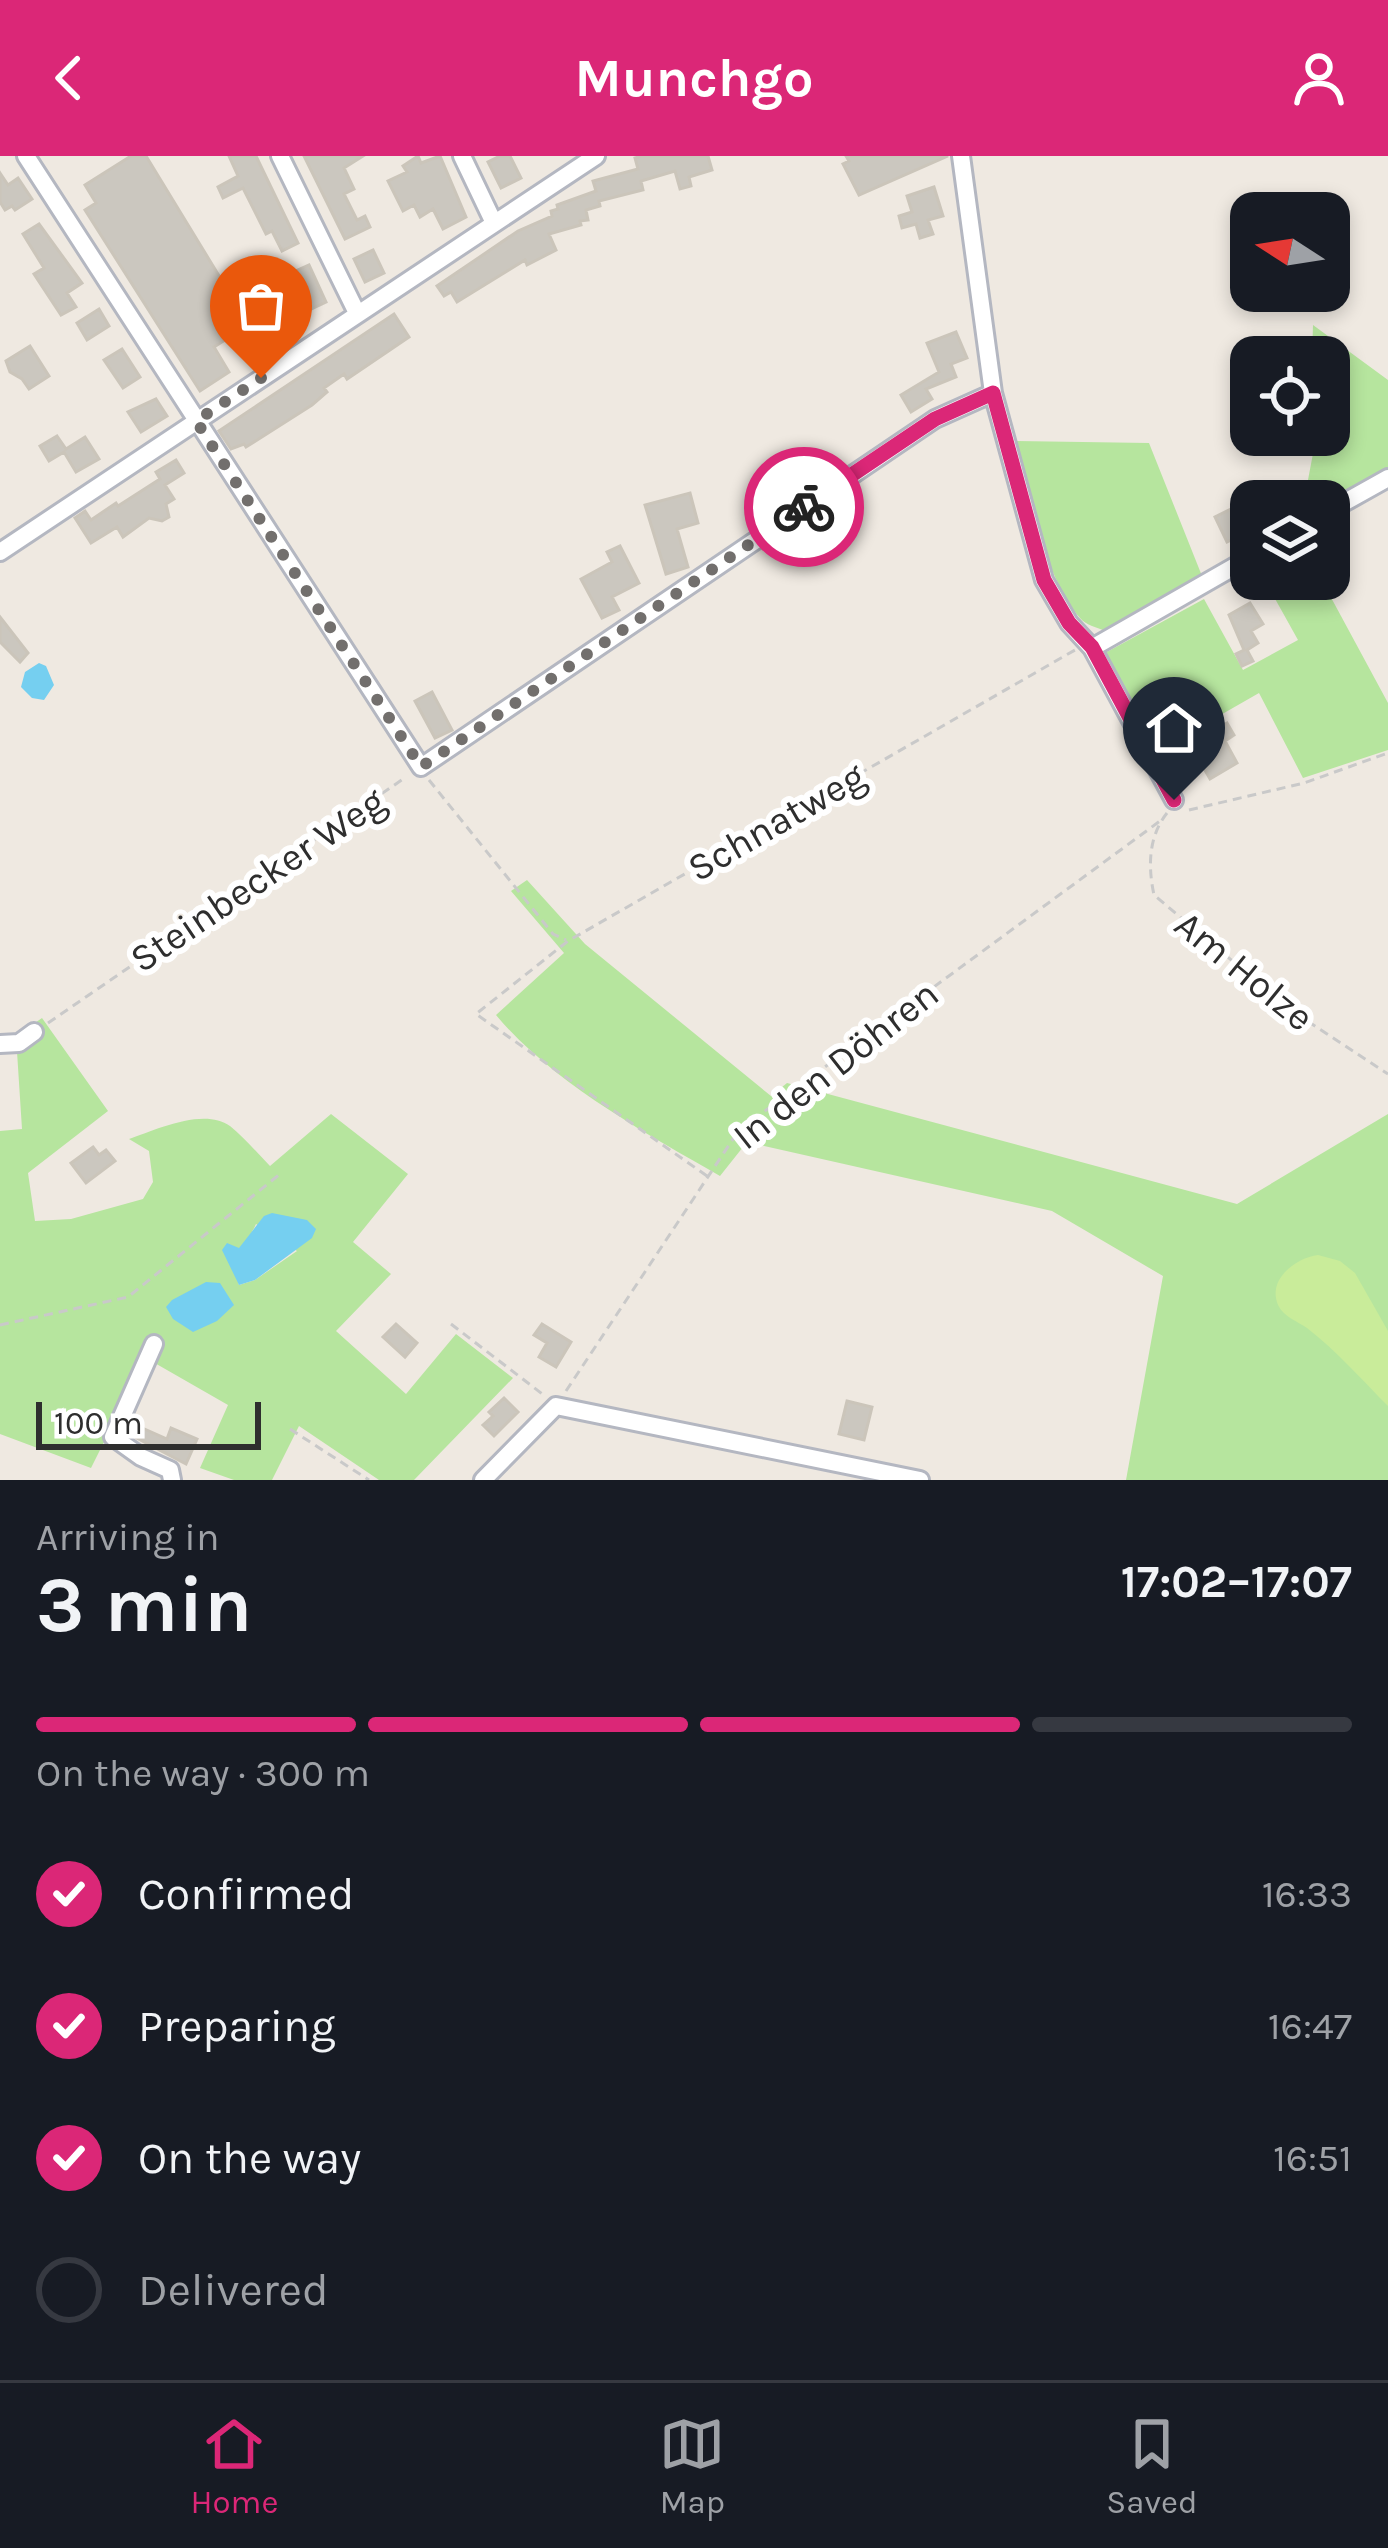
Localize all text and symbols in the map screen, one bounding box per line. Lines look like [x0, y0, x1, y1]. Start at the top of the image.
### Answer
icon: back [36, 45, 102, 111]
icon: person [1286, 45, 1352, 111]
text: Munchgo [575, 46, 813, 110]
north arrow [1230, 192, 1350, 312]
map controls [1230, 192, 1350, 600]
pin [210, 255, 312, 378]
icon: bag [228, 273, 294, 339]
button: locate [1230, 336, 1350, 456]
courier [744, 447, 864, 567]
icon: bike [771, 474, 837, 540]
button: layers [1230, 480, 1350, 600]
pin [1123, 677, 1225, 800]
icon: home [1141, 695, 1207, 761]
street label: Schnatweg [680, 753, 873, 891]
street label: Steinbecker Weg [121, 778, 394, 982]
street label: Am Holze [1166, 901, 1323, 1041]
street label: In den Döhren [724, 970, 947, 1159]
scale bar [36, 1396, 261, 1449]
text: 100 m [54, 1404, 143, 1442]
text: Arriving in [36, 1514, 219, 1560]
text: 17:02–17:07 [1121, 1556, 1352, 1608]
text: 3 min [36, 1559, 252, 1651]
text: On the way · 300 m [36, 1750, 370, 1796]
icon: check [36, 1861, 102, 1927]
text: Confirmed [138, 1868, 354, 1920]
text: 16:33 [1262, 1871, 1352, 1917]
icon: check [36, 1993, 102, 2059]
text: Preparing [138, 2000, 336, 2052]
text: 16:47 [1268, 2003, 1352, 2049]
icon: check [36, 2125, 102, 2191]
text: On the way [138, 2132, 361, 2184]
text: 16:51 [1273, 2135, 1352, 2181]
text: Delivered [138, 2264, 329, 2316]
tab: Home [190, 2411, 278, 2521]
tab: Map [659, 2411, 725, 2521]
tab: Saved [1106, 2411, 1198, 2521]

